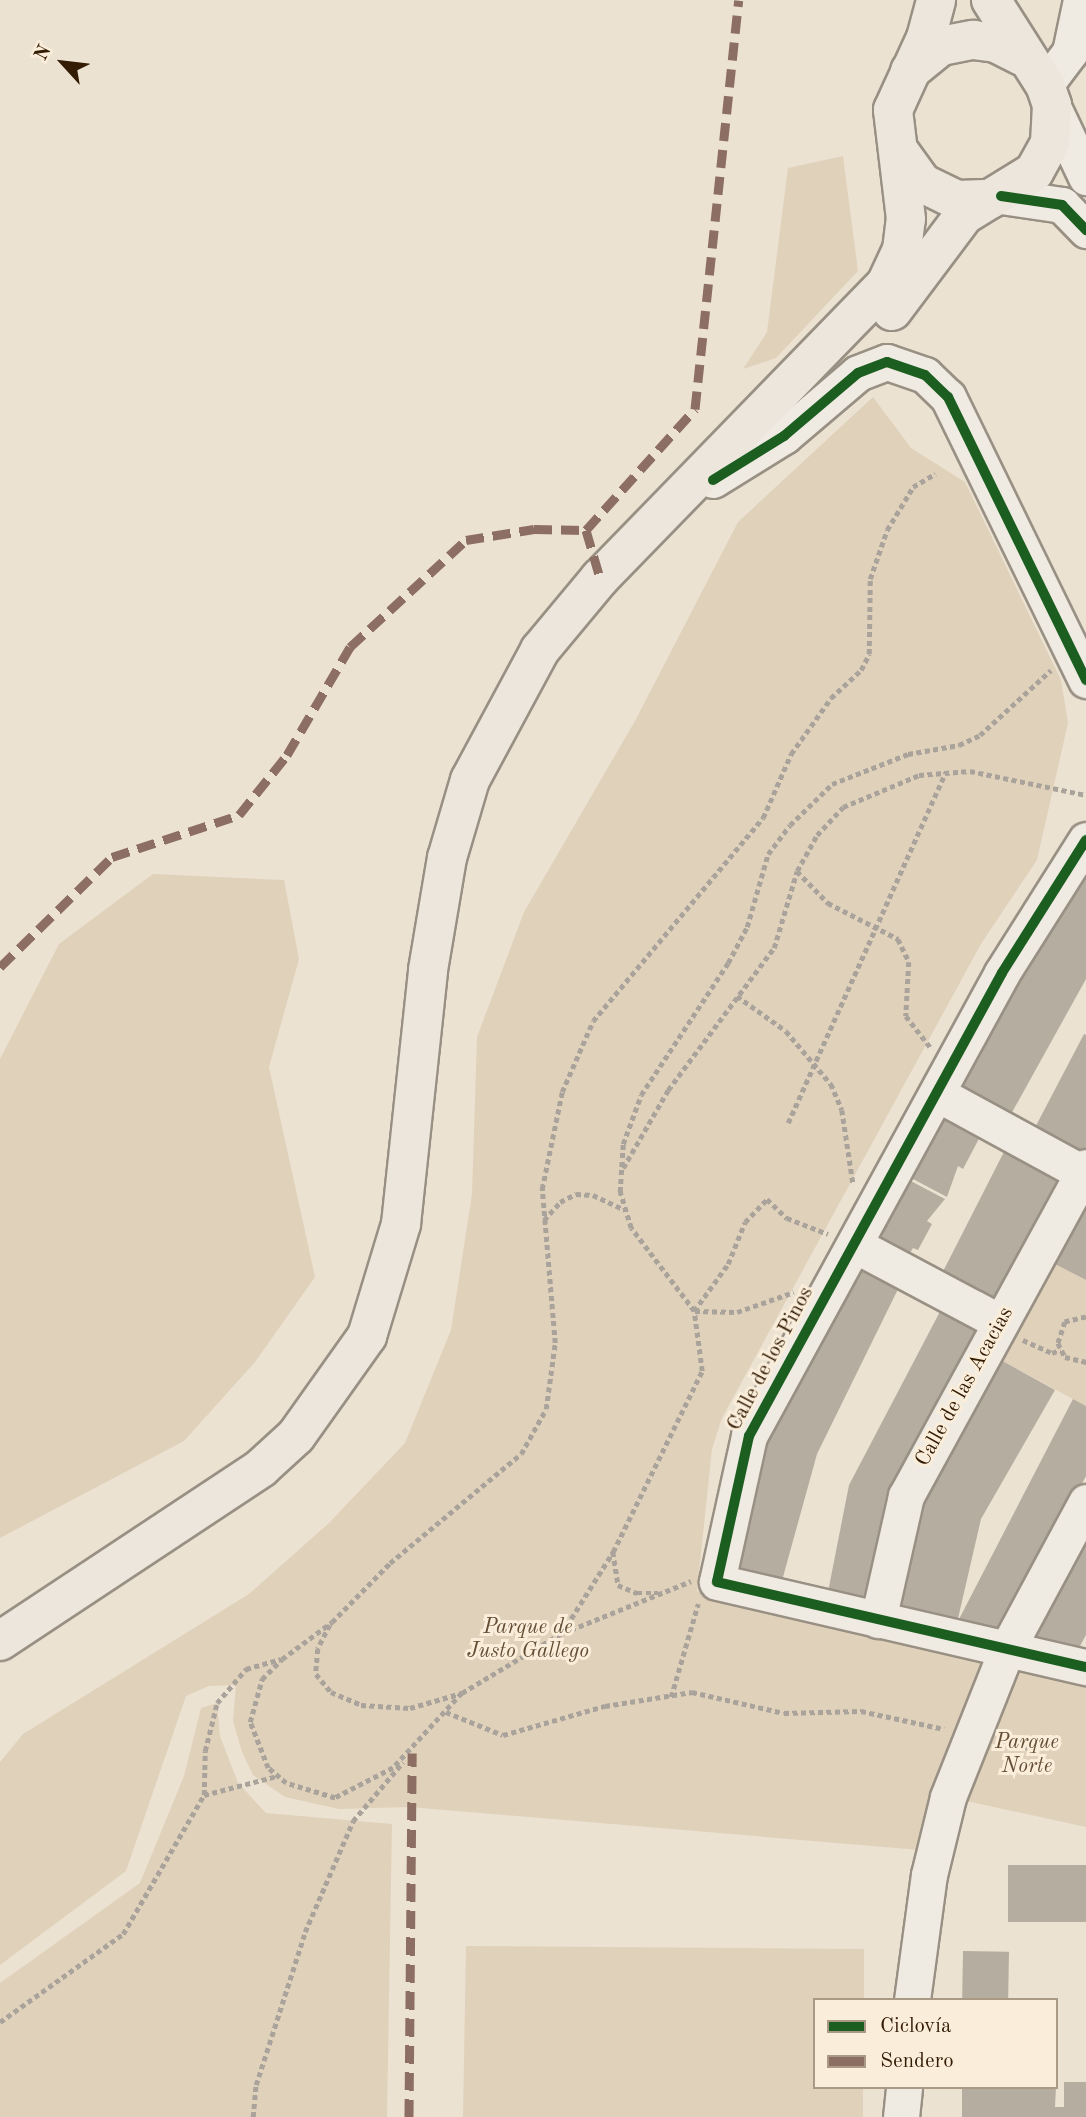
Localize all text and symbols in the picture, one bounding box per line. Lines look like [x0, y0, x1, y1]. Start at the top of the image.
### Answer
north arrow [28, 28, 98, 98]
text: N [32, 42, 56, 64]
street label: Calle de los Pinos [722, 1283, 820, 1435]
street label: Calle de las Acacias [911, 1303, 1019, 1471]
park label: Parque de Justo Gallego [467, 1615, 589, 1665]
park label: Parque Norte [995, 1730, 1059, 1780]
legend [813, 1998, 1058, 2089]
text: Ciclovía [880, 2016, 951, 2037]
text: Sendero [880, 2051, 954, 2072]

